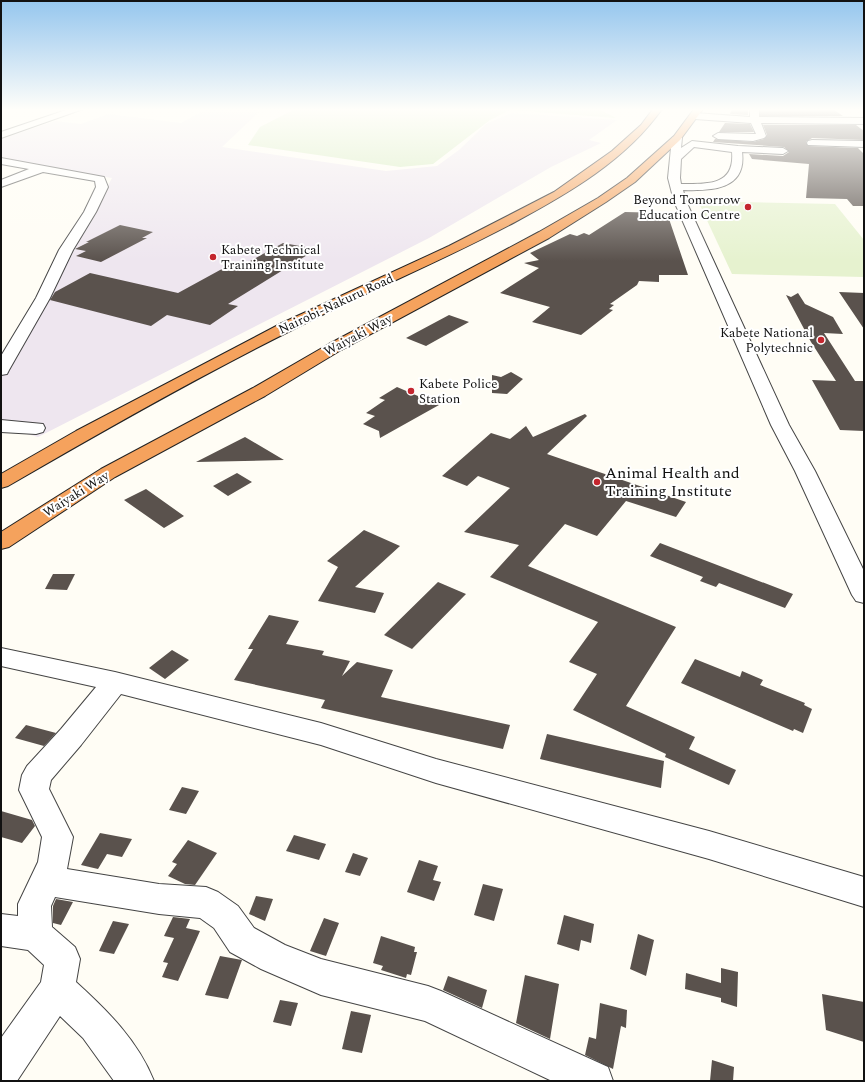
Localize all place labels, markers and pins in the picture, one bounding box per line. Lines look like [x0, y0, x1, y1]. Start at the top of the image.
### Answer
place label: Beyond Tomorrow Education Centre [633, 190, 741, 225]
marker: Beyond Tomorrow Education Centre [743, 202, 753, 212]
place label: Kabete Technical Training Institute [221, 240, 324, 275]
marker: Kabete Technical Training Institute [208, 252, 218, 262]
place label: Kabete National Polytechnic [720, 323, 813, 358]
marker: Kabete National Polytechnic [816, 335, 826, 345]
place label: Kabete Police Station [419, 374, 498, 409]
marker: Kabete Police Station [406, 386, 416, 396]
place label: Animal Health and Training Institute [605, 461, 740, 503]
marker: Animal Health and Training Institute [592, 477, 602, 487]

